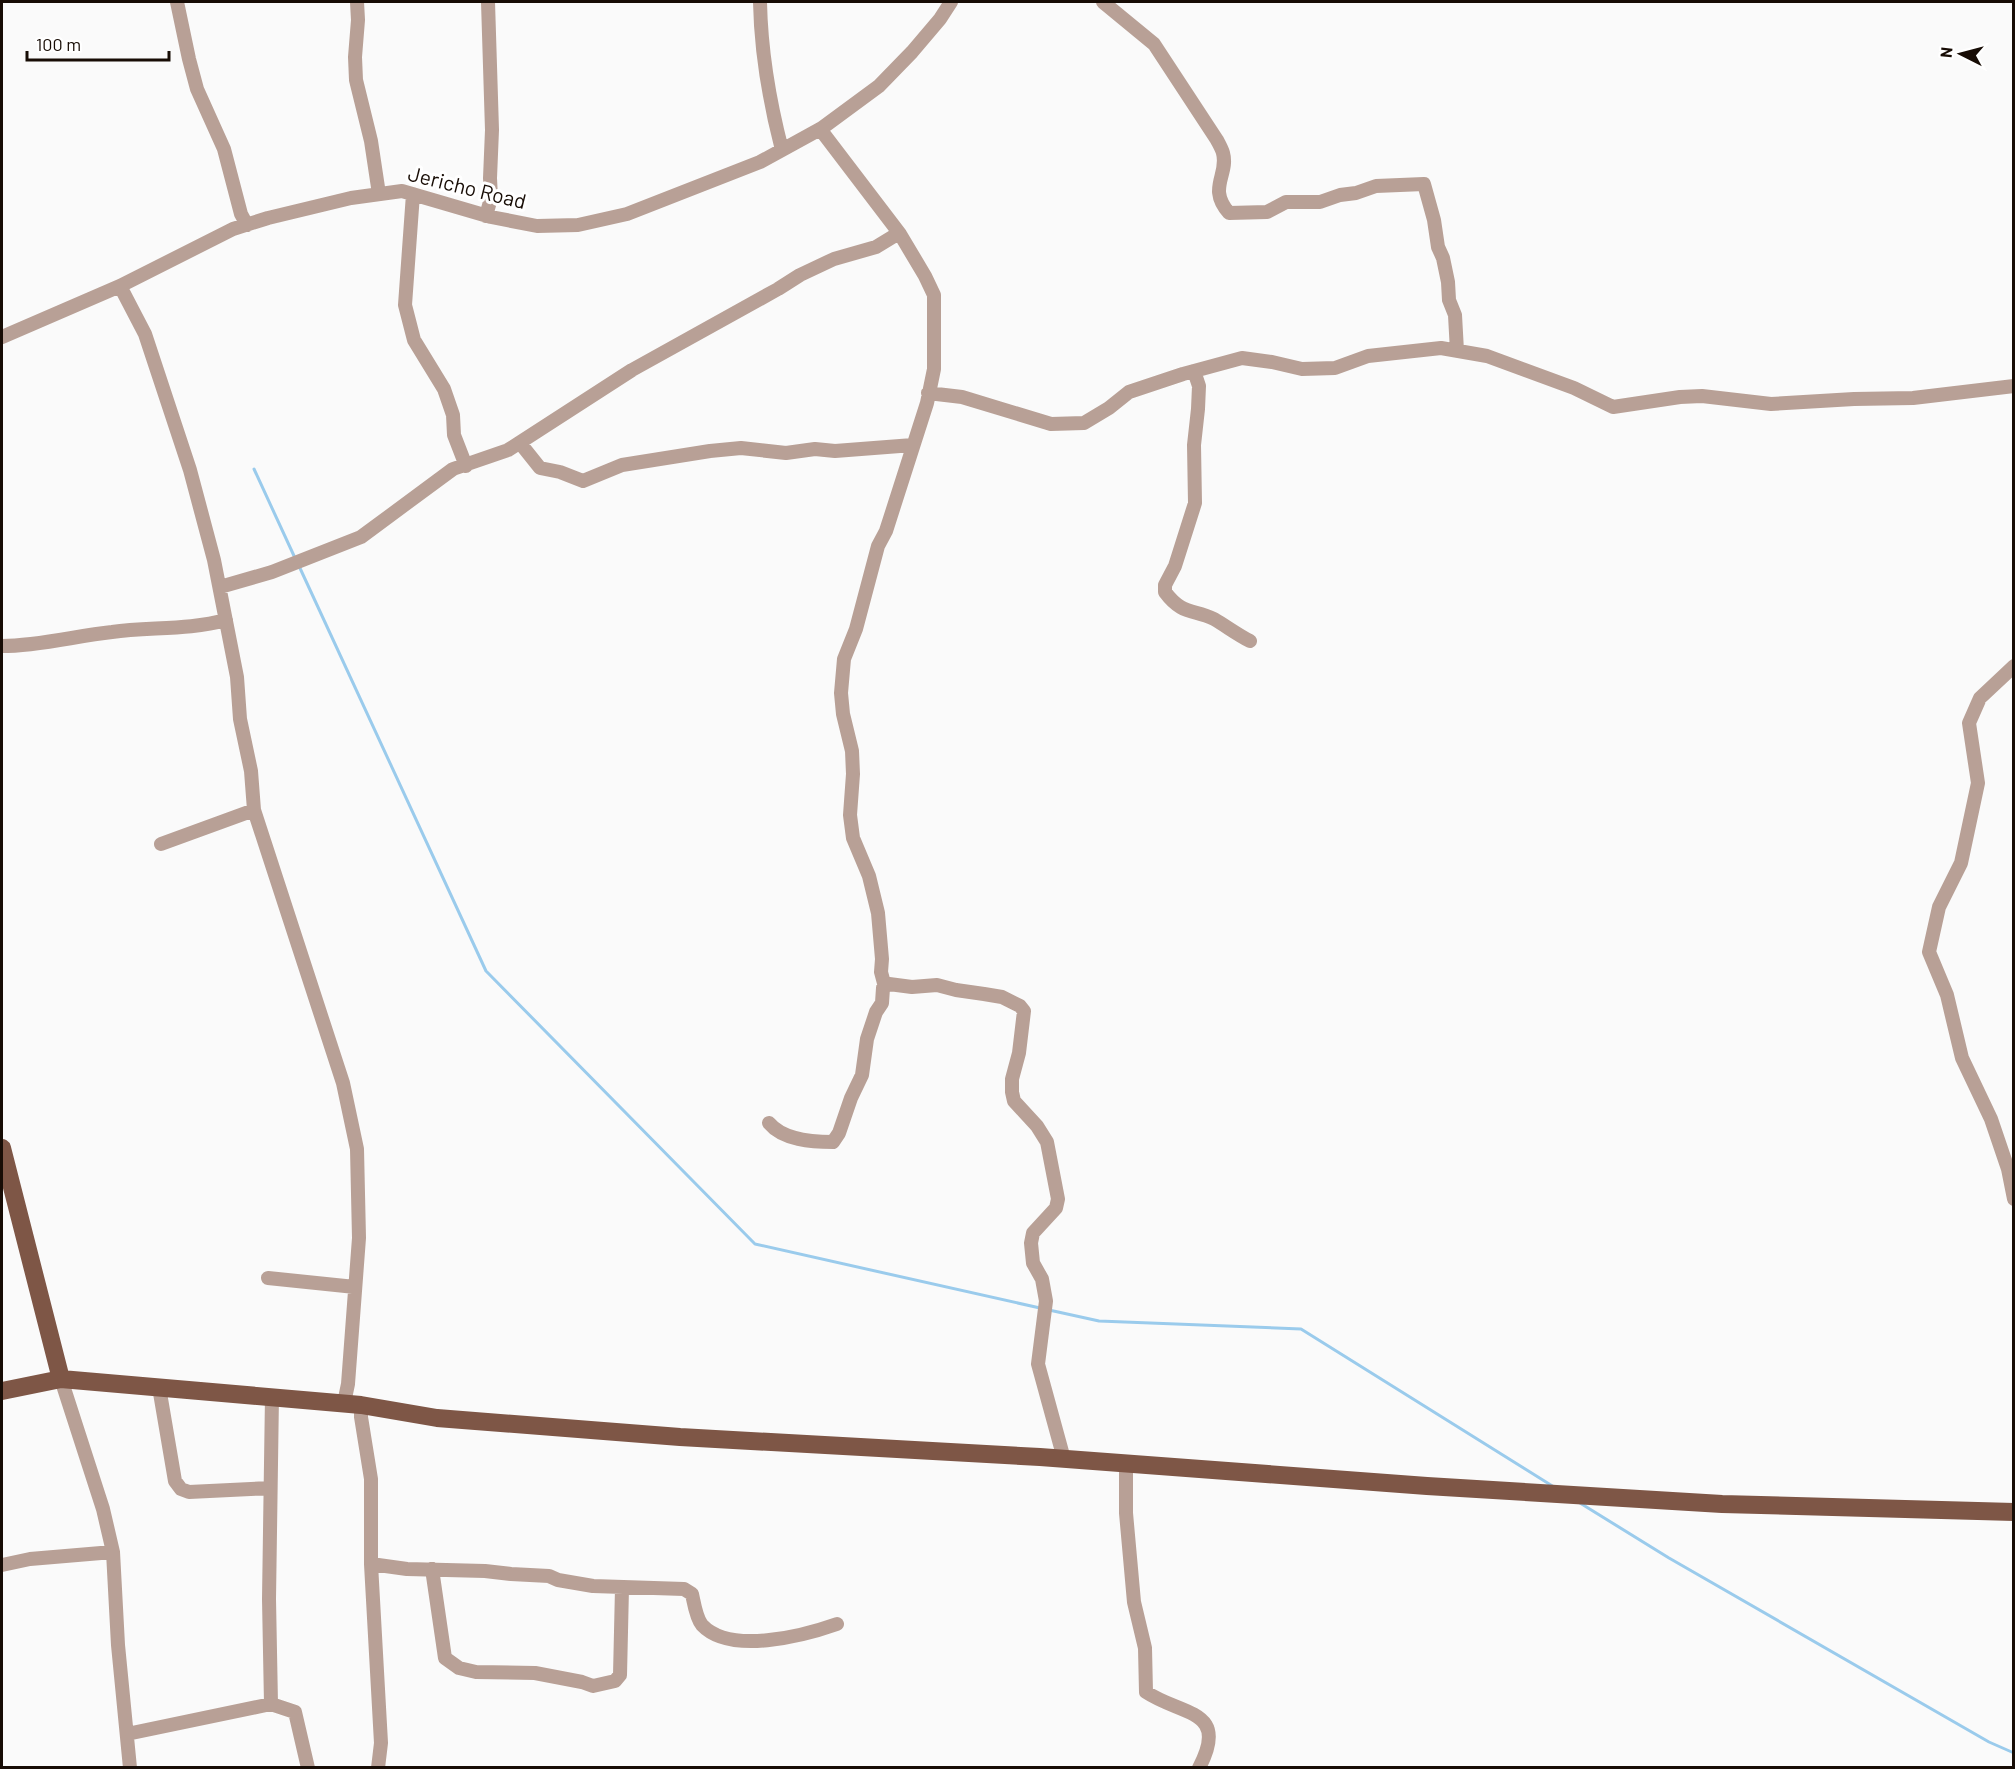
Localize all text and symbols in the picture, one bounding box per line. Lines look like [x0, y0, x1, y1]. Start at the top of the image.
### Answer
scale bar [27, 24, 170, 62]
north arrow [1931, 24, 1991, 84]
text: 100 m [36, 33, 81, 55]
text: N [1936, 46, 1956, 59]
street label: Jericho Road [406, 160, 529, 213]

